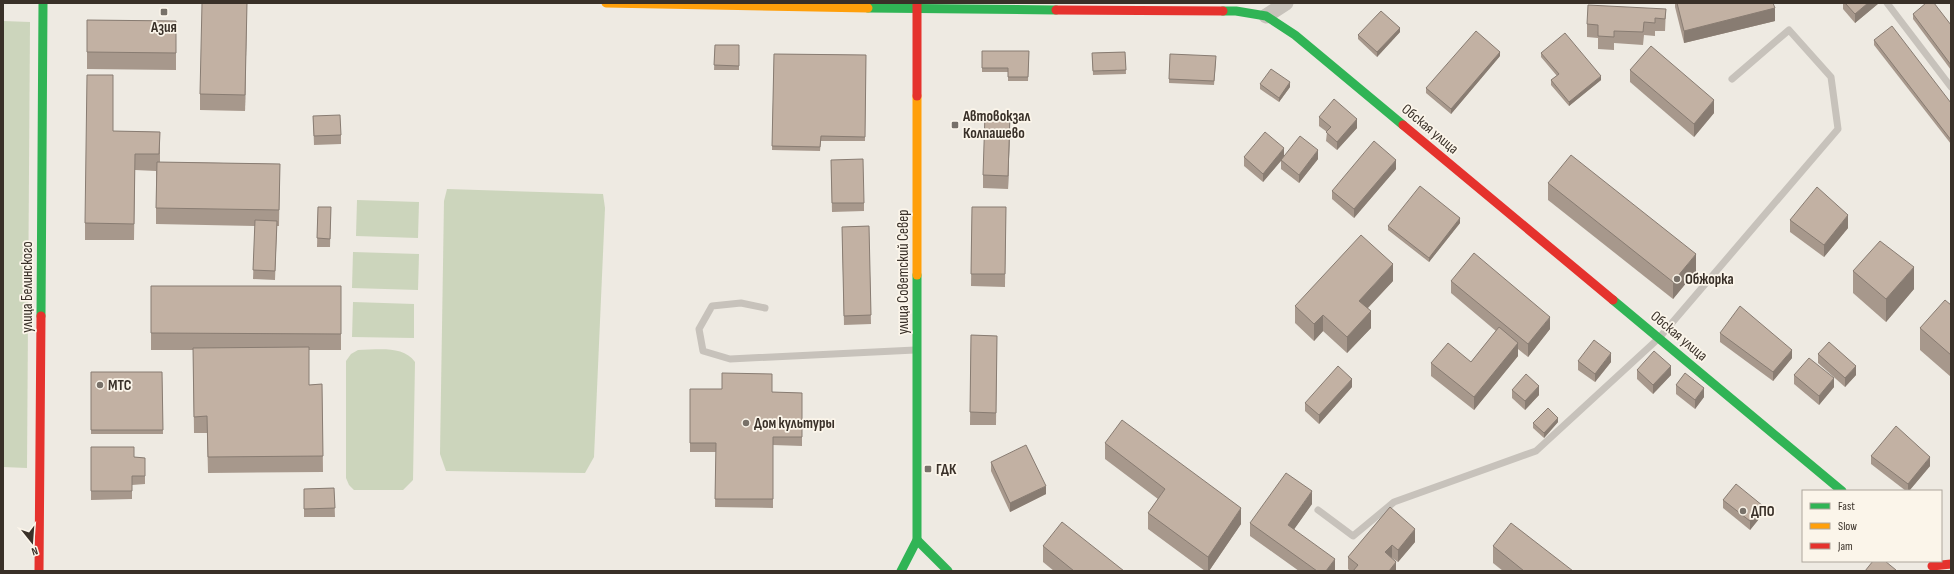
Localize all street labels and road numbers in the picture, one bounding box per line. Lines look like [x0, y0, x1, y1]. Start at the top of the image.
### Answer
street label: Обская улица [1398, 100, 1463, 158]
street label: улица Советский Север [894, 209, 913, 335]
street label: улица Белинского [18, 241, 37, 333]
street label: Обская улица [1647, 307, 1712, 365]

